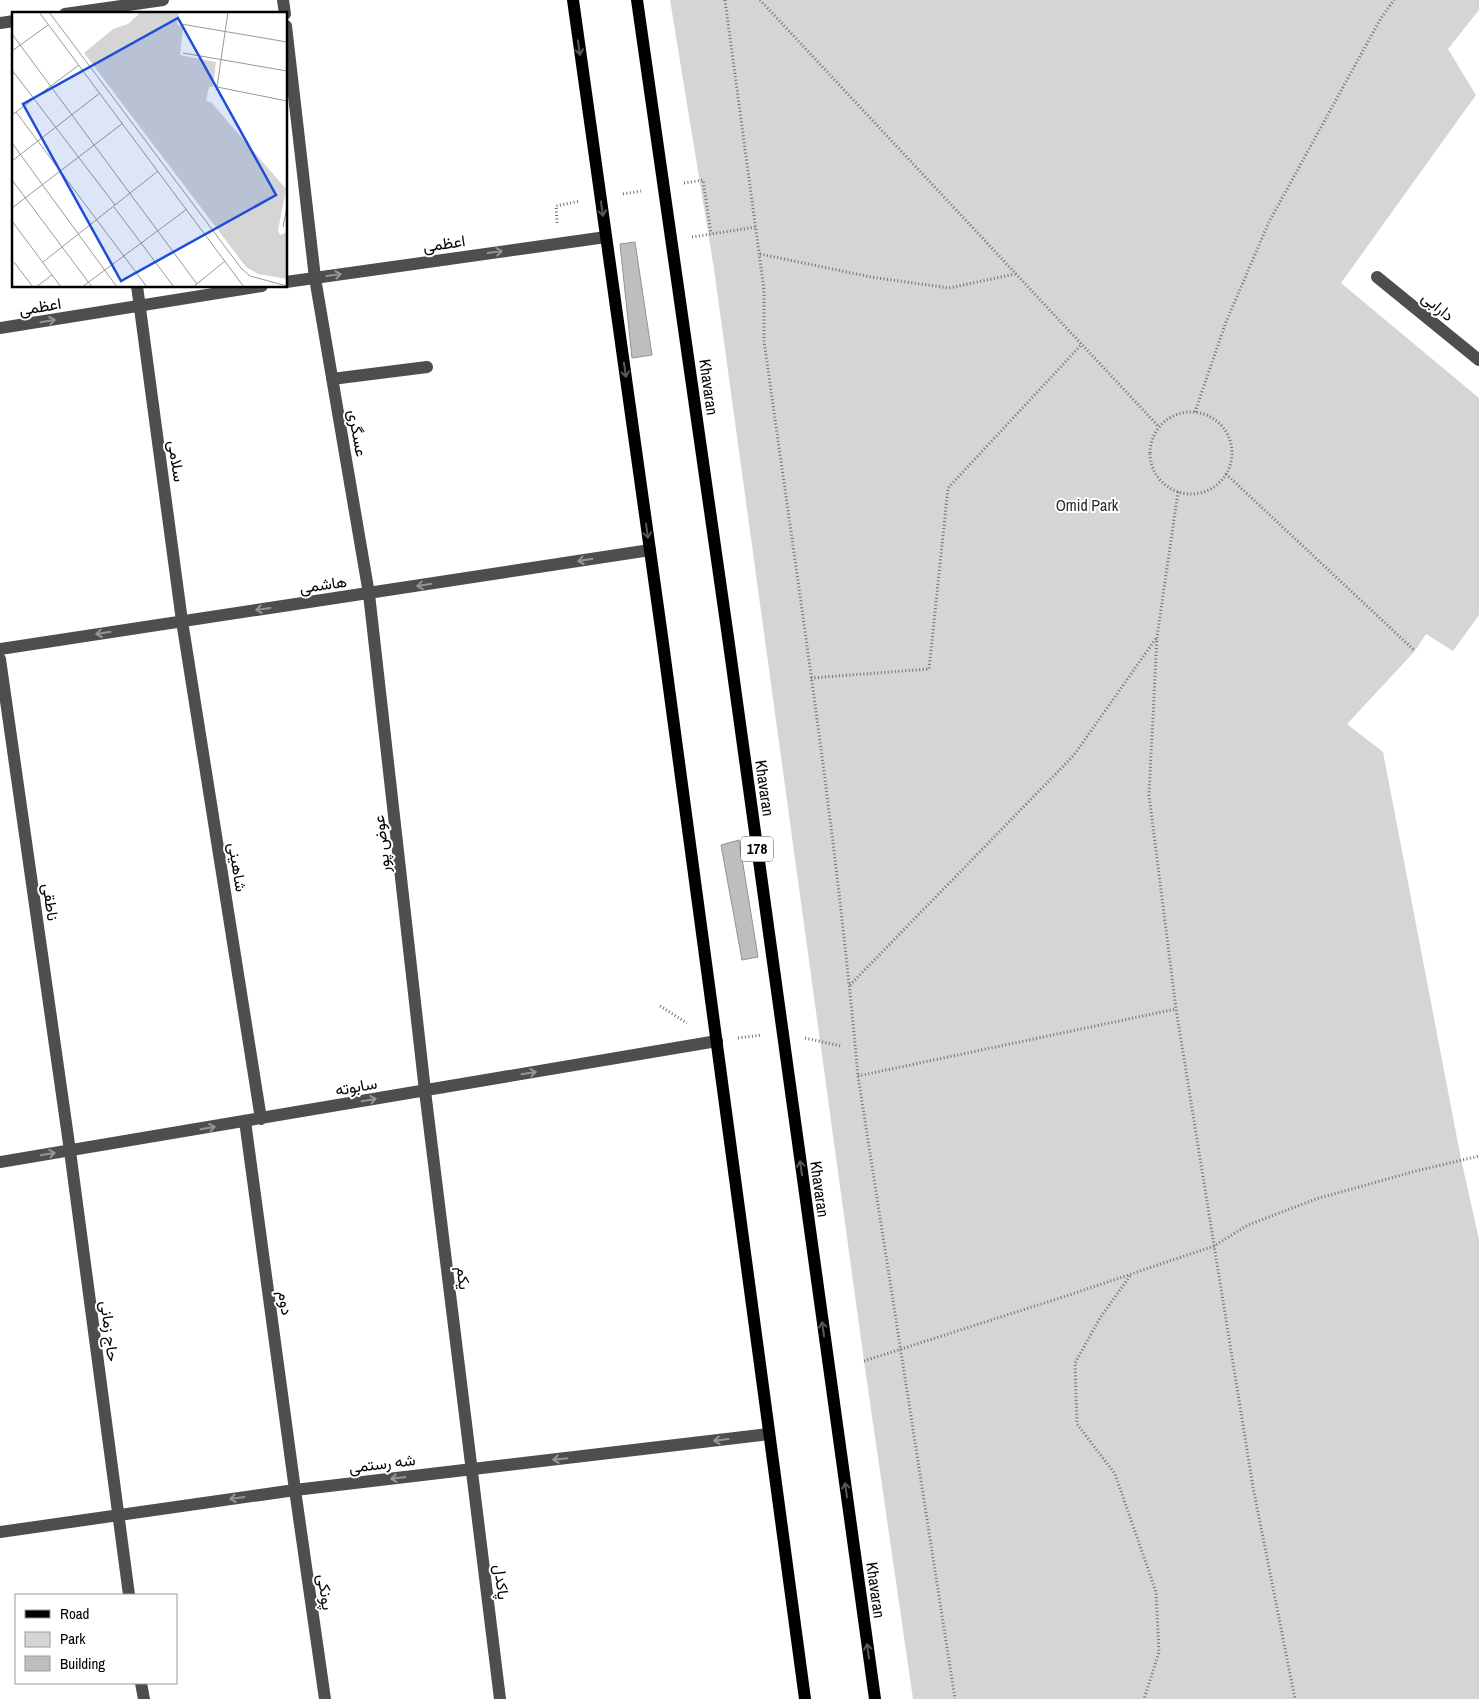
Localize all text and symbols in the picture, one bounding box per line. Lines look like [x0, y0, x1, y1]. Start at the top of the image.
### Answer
inset map [12, 12, 288, 288]
one-way arrow [575, 40, 585, 56]
one-way arrow [597, 201, 607, 217]
street label: اعظمی [421, 229, 467, 257]
one-way arrow [487, 247, 503, 257]
one-way arrow [326, 270, 342, 280]
street label: دارابی [1417, 286, 1459, 326]
street label: اعظمی [17, 292, 63, 320]
one-way arrow [40, 315, 56, 325]
street label: Khavaran [694, 358, 724, 416]
one-way arrow [620, 362, 630, 378]
street label: عسگری [343, 408, 373, 458]
street label: سلامی [163, 439, 191, 483]
park label: Omid Park [1056, 494, 1119, 516]
one-way arrow [643, 523, 653, 539]
one-way arrow [577, 555, 593, 565]
street label: هاشمی [298, 570, 348, 598]
one-way arrow [416, 580, 432, 590]
one-way arrow [256, 605, 272, 615]
one-way arrow [95, 629, 111, 639]
street label: Khavaran [750, 759, 780, 817]
street label: عوض پور [367, 814, 396, 875]
road number: 178 [741, 836, 773, 862]
street label: شاهینی [223, 841, 253, 893]
street label: ناطقی [37, 882, 65, 922]
one-way arrow [520, 1068, 536, 1078]
street label: سابوته [333, 1072, 379, 1100]
one-way arrow [360, 1095, 376, 1105]
one-way arrow [200, 1122, 216, 1132]
one-way arrow [40, 1149, 56, 1159]
one-way arrow [796, 1160, 806, 1176]
street label: Khavaran [805, 1160, 835, 1218]
street label: یکم [452, 1265, 476, 1291]
street label: دوم [273, 1289, 299, 1317]
street label: حاج زمانی [94, 1299, 125, 1363]
one-way arrow [818, 1321, 828, 1337]
one-way arrow [713, 1435, 729, 1445]
street label: شه رستمی [347, 1448, 417, 1478]
one-way arrow [552, 1454, 568, 1464]
one-way arrow [391, 1473, 407, 1483]
one-way arrow [840, 1482, 850, 1498]
one-way arrow [229, 1493, 245, 1503]
street label: Khavaran [861, 1561, 891, 1619]
street label: پاکدل [488, 1563, 515, 1601]
street label: پونکی [312, 1573, 339, 1612]
legend [15, 1594, 178, 1684]
text: Road [60, 1603, 89, 1624]
text: Park [60, 1628, 86, 1649]
one-way arrow [863, 1643, 873, 1659]
text: Building [60, 1653, 105, 1674]

